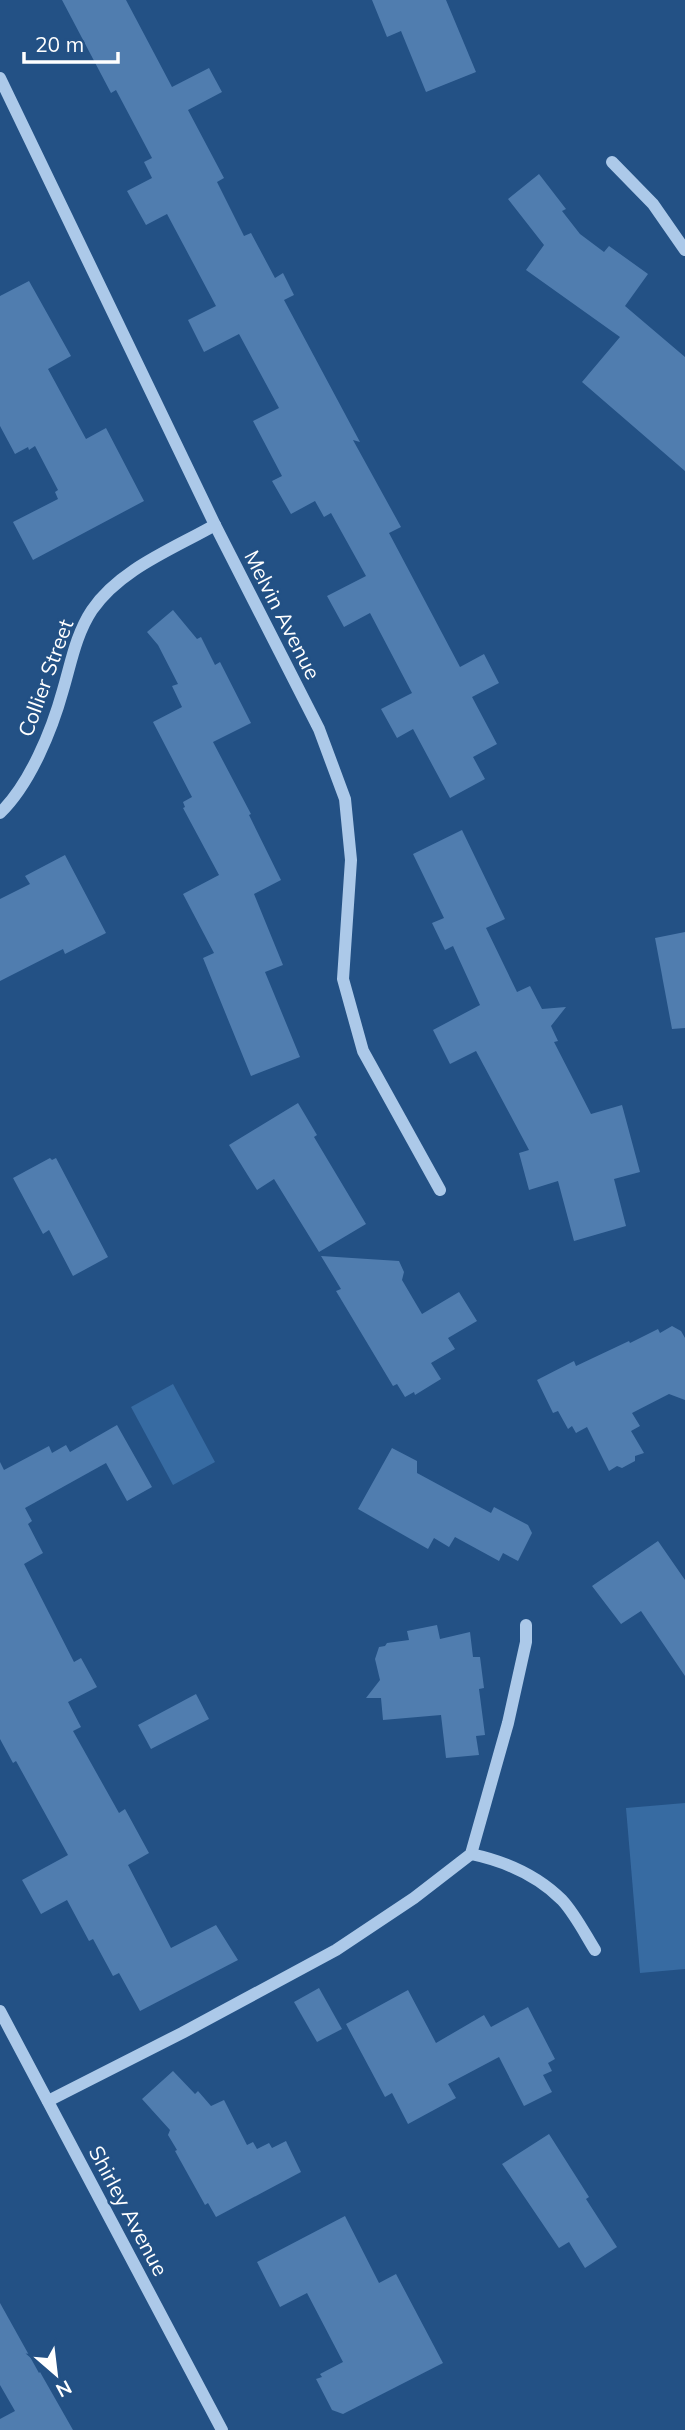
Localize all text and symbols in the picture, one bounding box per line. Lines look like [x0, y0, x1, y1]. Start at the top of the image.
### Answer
scale bar [24, 21, 119, 65]
text: 20 m [35, 31, 84, 57]
street label: Melvin Avenue [239, 546, 327, 684]
street label: Collier Street [12, 615, 78, 740]
street label: Shirley Avenue [84, 2141, 174, 2280]
north arrow [21, 2339, 91, 2409]
text: N [52, 2375, 76, 2403]

